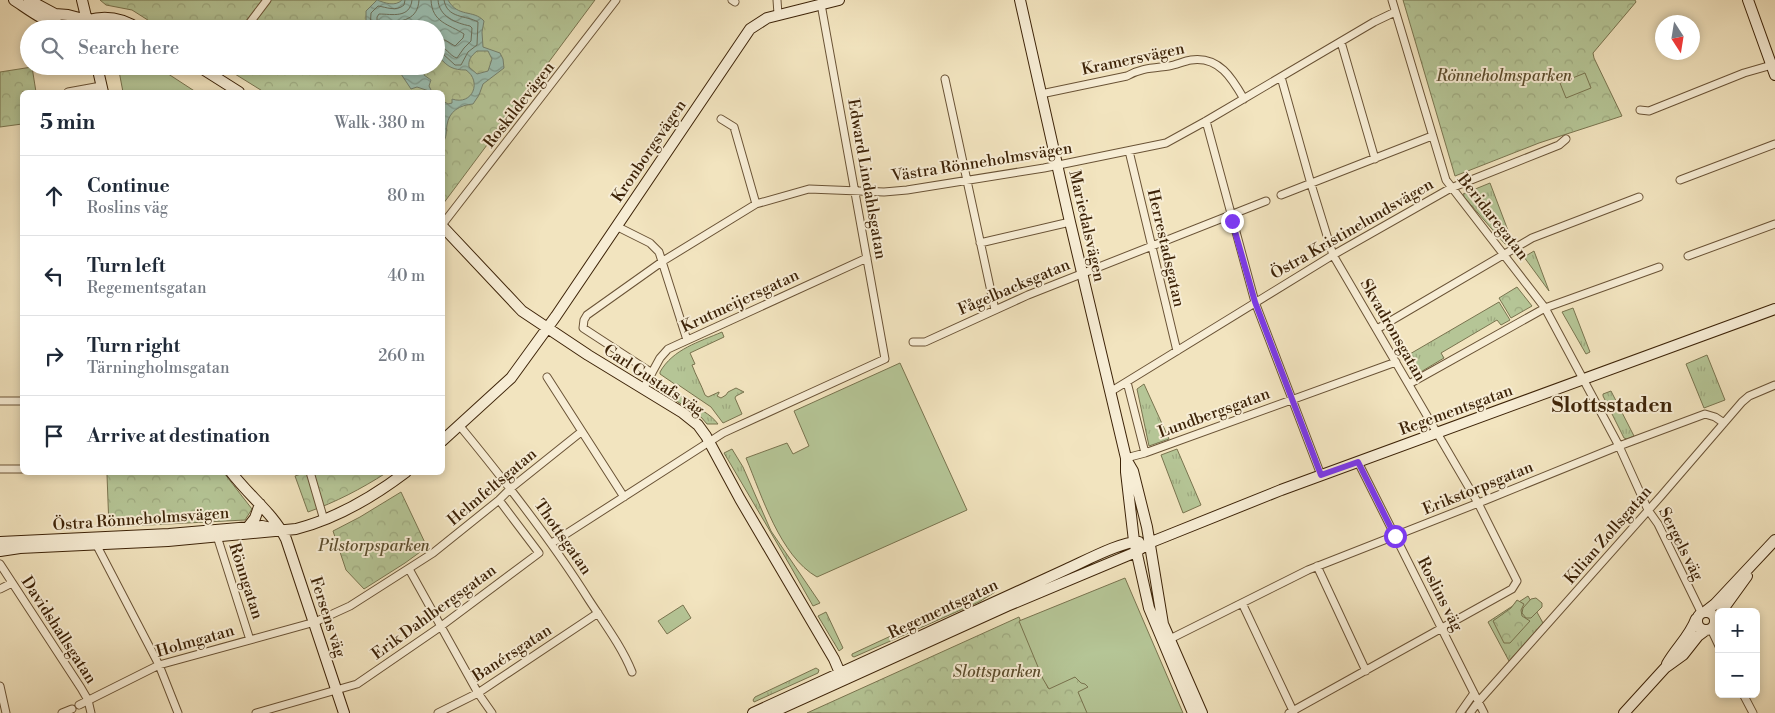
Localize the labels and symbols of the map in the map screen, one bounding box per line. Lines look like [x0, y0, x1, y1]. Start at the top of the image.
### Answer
north arrow [1655, 15, 1700, 60]
street label: Kramersvägen [1080, 38, 1187, 80]
street label: Roskildevägen [479, 57, 559, 152]
park label: Rönneholmsparken [1435, 66, 1573, 86]
street label: Kronborgsvägen [607, 96, 691, 206]
street label: Edward Lindahlsgatan [843, 97, 891, 261]
street label: Västra Rönneholmsvägen [889, 138, 1074, 186]
street label: Mariedalsvägen [1064, 168, 1110, 284]
street label: Beridaregatan [1453, 169, 1533, 264]
street label: Östra Kristinelundsvägen [1266, 172, 1437, 284]
street label: Herrestadsgatan [1143, 187, 1189, 309]
route end [1221, 210, 1244, 233]
street label: Fågelbacksgatan [955, 254, 1073, 320]
street label: Krutmeijersgatan [678, 265, 803, 337]
street label: Skvadronsgatan [1356, 275, 1431, 385]
street label: Carl Gustafs väg [600, 340, 709, 420]
street label: Regementsgatan [1396, 380, 1516, 440]
street label: Lundbergsgatan [1155, 383, 1273, 443]
district label: Slottsstaden [1551, 393, 1673, 419]
street label: Helmfeltsgatan [443, 444, 541, 530]
street label: Erikstorpsgatan [1420, 457, 1537, 519]
street label: Kilian Zollsgatan [1560, 481, 1656, 588]
street label: Thottsgatan [530, 495, 597, 579]
street label: Östra Rönneholmsvägen [52, 501, 230, 535]
street label: Sergels väg [1654, 504, 1708, 585]
route start [1384, 525, 1407, 548]
park label: Pilstorpsparken [317, 536, 431, 556]
street label: Rönngatan [224, 540, 268, 622]
street label: Roslins väg [1413, 553, 1468, 635]
street label: Erik Dahlbergsgatan [368, 560, 501, 664]
street label: Davidshallsgatan [17, 573, 101, 688]
street label: Fersens väg [306, 574, 351, 661]
street label: Regementsgatan [885, 575, 1002, 643]
street label: Holmgatan [154, 620, 237, 662]
street label: Banérsgatan [468, 620, 556, 687]
park label: Slottsparken [953, 662, 1042, 682]

